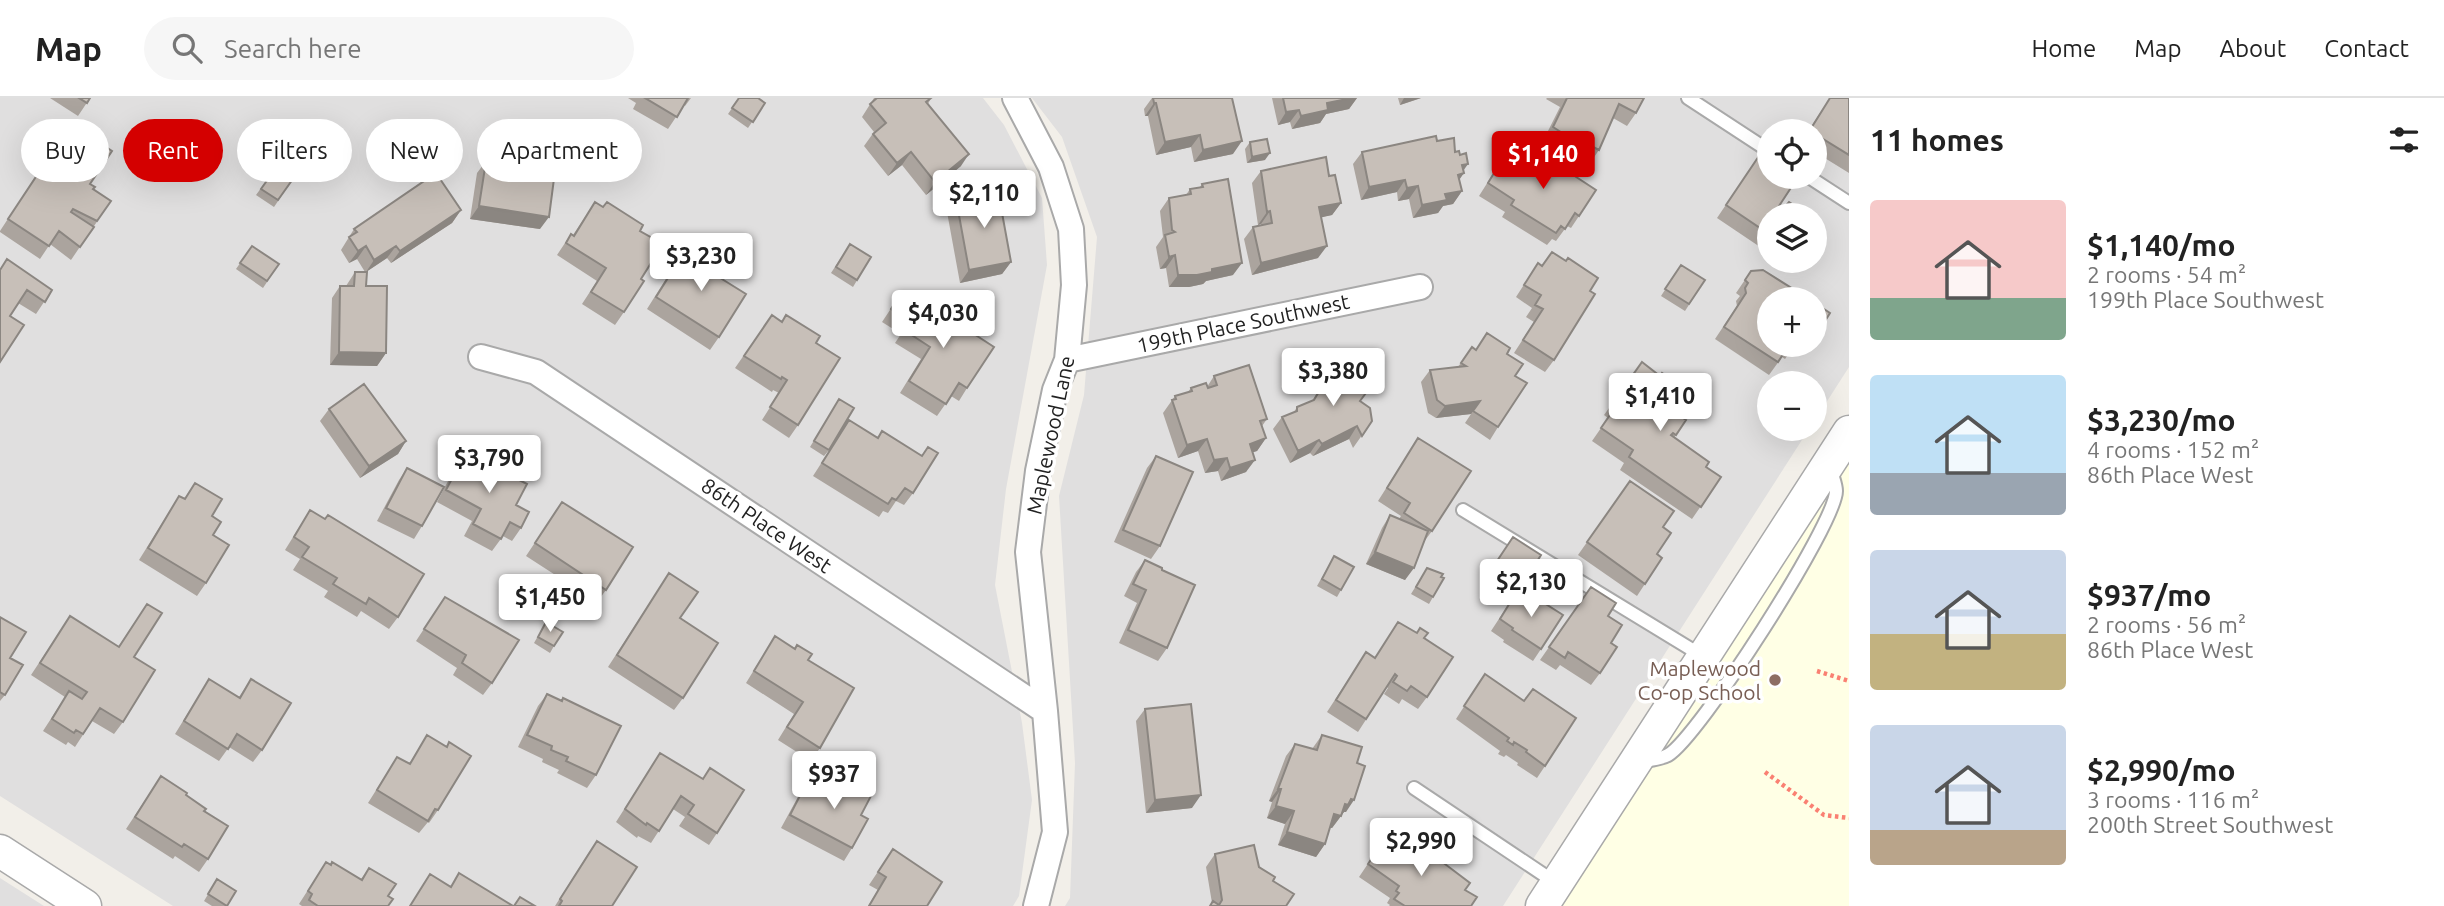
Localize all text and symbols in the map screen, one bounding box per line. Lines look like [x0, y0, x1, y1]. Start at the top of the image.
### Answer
search box [144, 17, 634, 80]
icon: search [168, 29, 206, 67]
text: Map [35, 30, 102, 67]
text: Search here [224, 34, 362, 63]
text: Home [2031, 35, 2096, 62]
text: Map [2134, 35, 2181, 62]
text: About [2219, 35, 2286, 62]
text: Contact [2324, 35, 2409, 62]
chip: Buy [21, 119, 109, 182]
chip: Rent [123, 119, 223, 182]
chip: Filters [237, 119, 352, 182]
chip: New [366, 119, 463, 182]
chip: Apartment [477, 119, 642, 182]
map controls [1757, 119, 1827, 441]
button: locate [1757, 119, 1827, 189]
icon: filters [2385, 121, 2423, 159]
text: 11 homes [1870, 123, 2004, 157]
pin: $1,140 [1486, 132, 1600, 191]
text: $1,140 [1508, 141, 1578, 166]
pin: $2,110 [927, 170, 1041, 230]
text: $2,110 [949, 180, 1019, 205]
button: layers [1757, 203, 1827, 273]
icon: home [1926, 228, 2010, 312]
text: $1,140/mo [2087, 228, 2236, 262]
pin: $3,230 [644, 234, 758, 293]
text: $3,230 [666, 243, 736, 268]
text: 2 rooms · 54 m² [2087, 262, 2246, 287]
button: + [1757, 287, 1827, 357]
text: 199th Place Southwest [2087, 287, 2324, 312]
street label: 199th Place Southwest [1135, 289, 1351, 357]
pin: $4,030 [886, 290, 1000, 350]
text: $4,030 [908, 300, 978, 325]
pin: $3,380 [1276, 348, 1390, 408]
street label: Maplewood Lane [1021, 354, 1079, 516]
text: $3,380 [1298, 358, 1368, 383]
button: − [1757, 371, 1827, 441]
pin: $1,410 [1603, 374, 1717, 433]
text: $1,410 [1625, 383, 1695, 408]
icon: home [1926, 403, 2010, 487]
text: $3,230/mo [2087, 403, 2236, 437]
pin: $3,790 [432, 436, 546, 495]
text: 4 rooms · 152 m² [2087, 437, 2259, 462]
text: $3,790 [454, 445, 524, 470]
text: 86th Place West [2087, 462, 2253, 487]
street label: 86th Place West [697, 473, 837, 577]
pin: $2,130 [1474, 560, 1588, 619]
text: $2,130 [1496, 569, 1566, 594]
pin: $1,450 [493, 574, 607, 634]
icon: home [1926, 578, 2010, 662]
text: $937/mo [2087, 578, 2211, 612]
text: $1,450 [515, 584, 585, 609]
text: 2 rooms · 56 m² [2087, 612, 2246, 637]
text: 86th Place West [2087, 637, 2253, 662]
place label: Maplewood Co-op School [1638, 656, 1761, 704]
marker: Maplewood Co-op School [1767, 672, 1783, 688]
pin: $937 [793, 752, 875, 811]
icon: home [1926, 753, 2010, 837]
text: $2,990/mo [2087, 753, 2236, 787]
text: $937 [808, 761, 860, 786]
text: 3 rooms · 116 m² [2087, 787, 2259, 812]
text: 200th Street Southwest [2087, 812, 2333, 837]
pin: $2,990 [1364, 818, 1478, 878]
text: $2,990 [1386, 828, 1456, 853]

